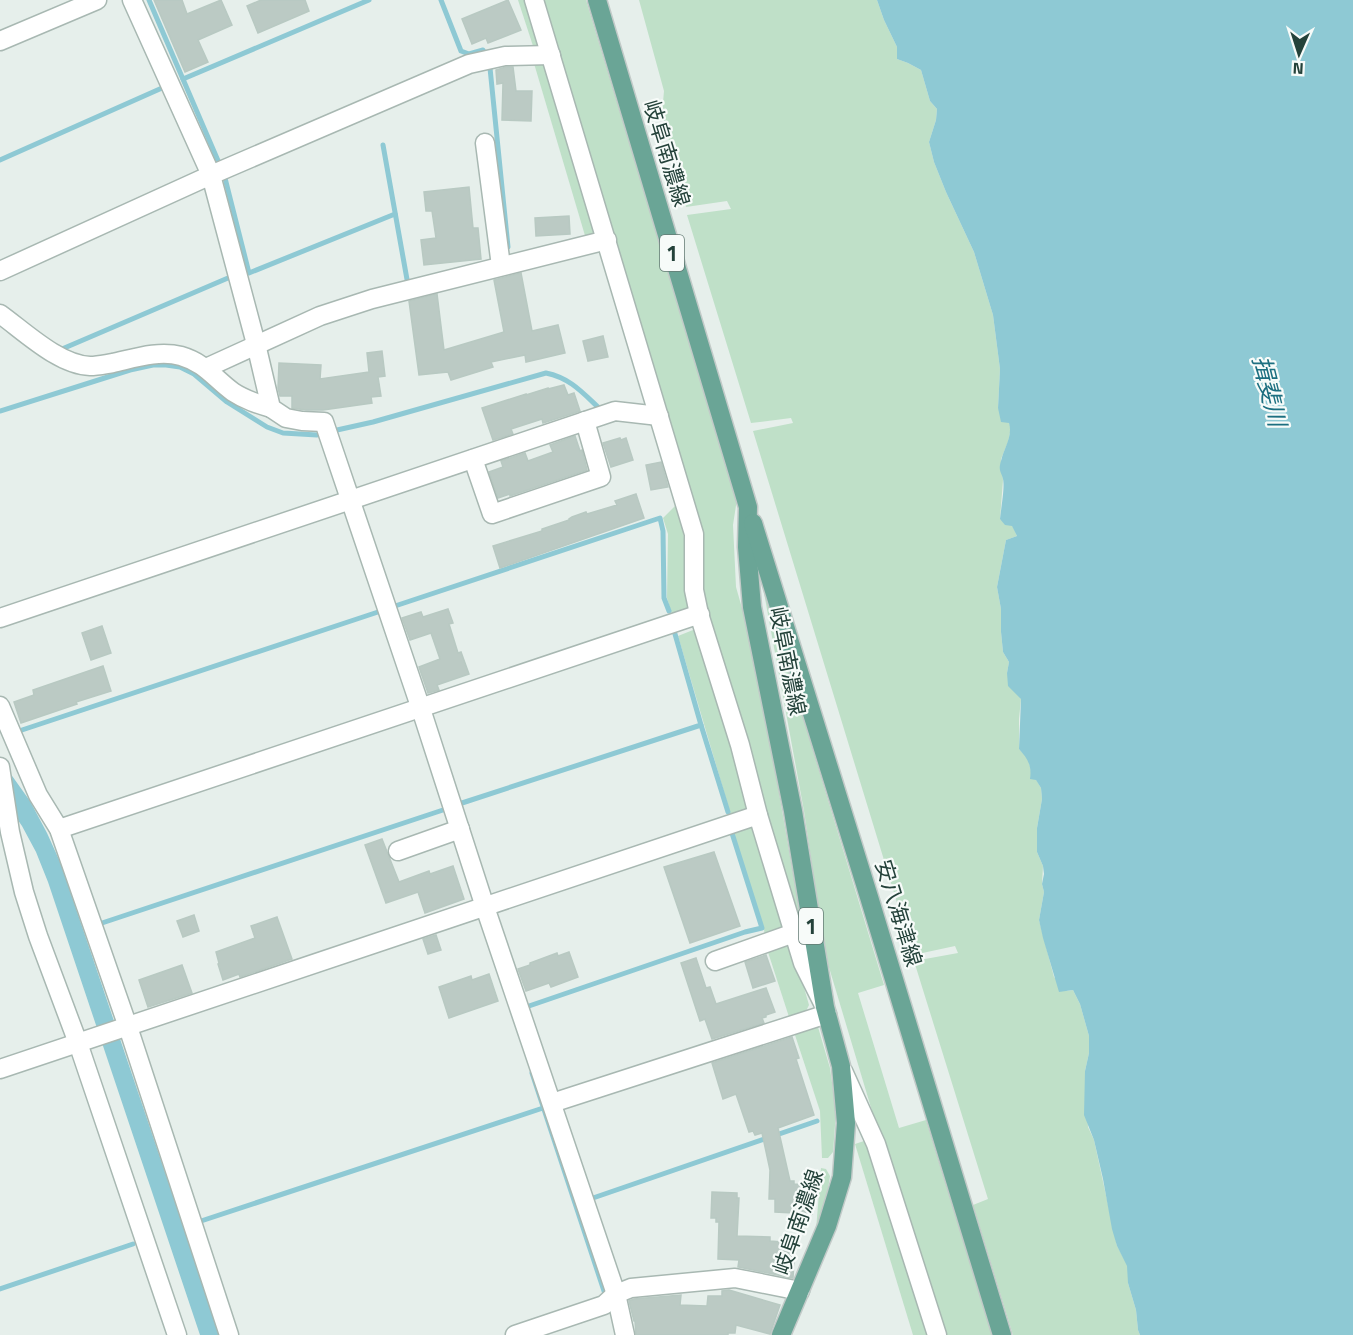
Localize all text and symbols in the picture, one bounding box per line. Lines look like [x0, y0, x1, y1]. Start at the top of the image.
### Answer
north arrow [1269, 24, 1329, 84]
text: N [1292, 57, 1304, 81]
street label: 岐阜南濃線 [635, 95, 699, 211]
road number: 1 [660, 235, 684, 271]
water label: 揖斐川 [1244, 352, 1297, 433]
street label: 岐阜南濃線 [761, 604, 815, 718]
street label: 安八海津線 [867, 855, 931, 971]
road number: 1 [799, 908, 823, 944]
street label: 岐阜南濃線 [764, 1164, 832, 1280]

